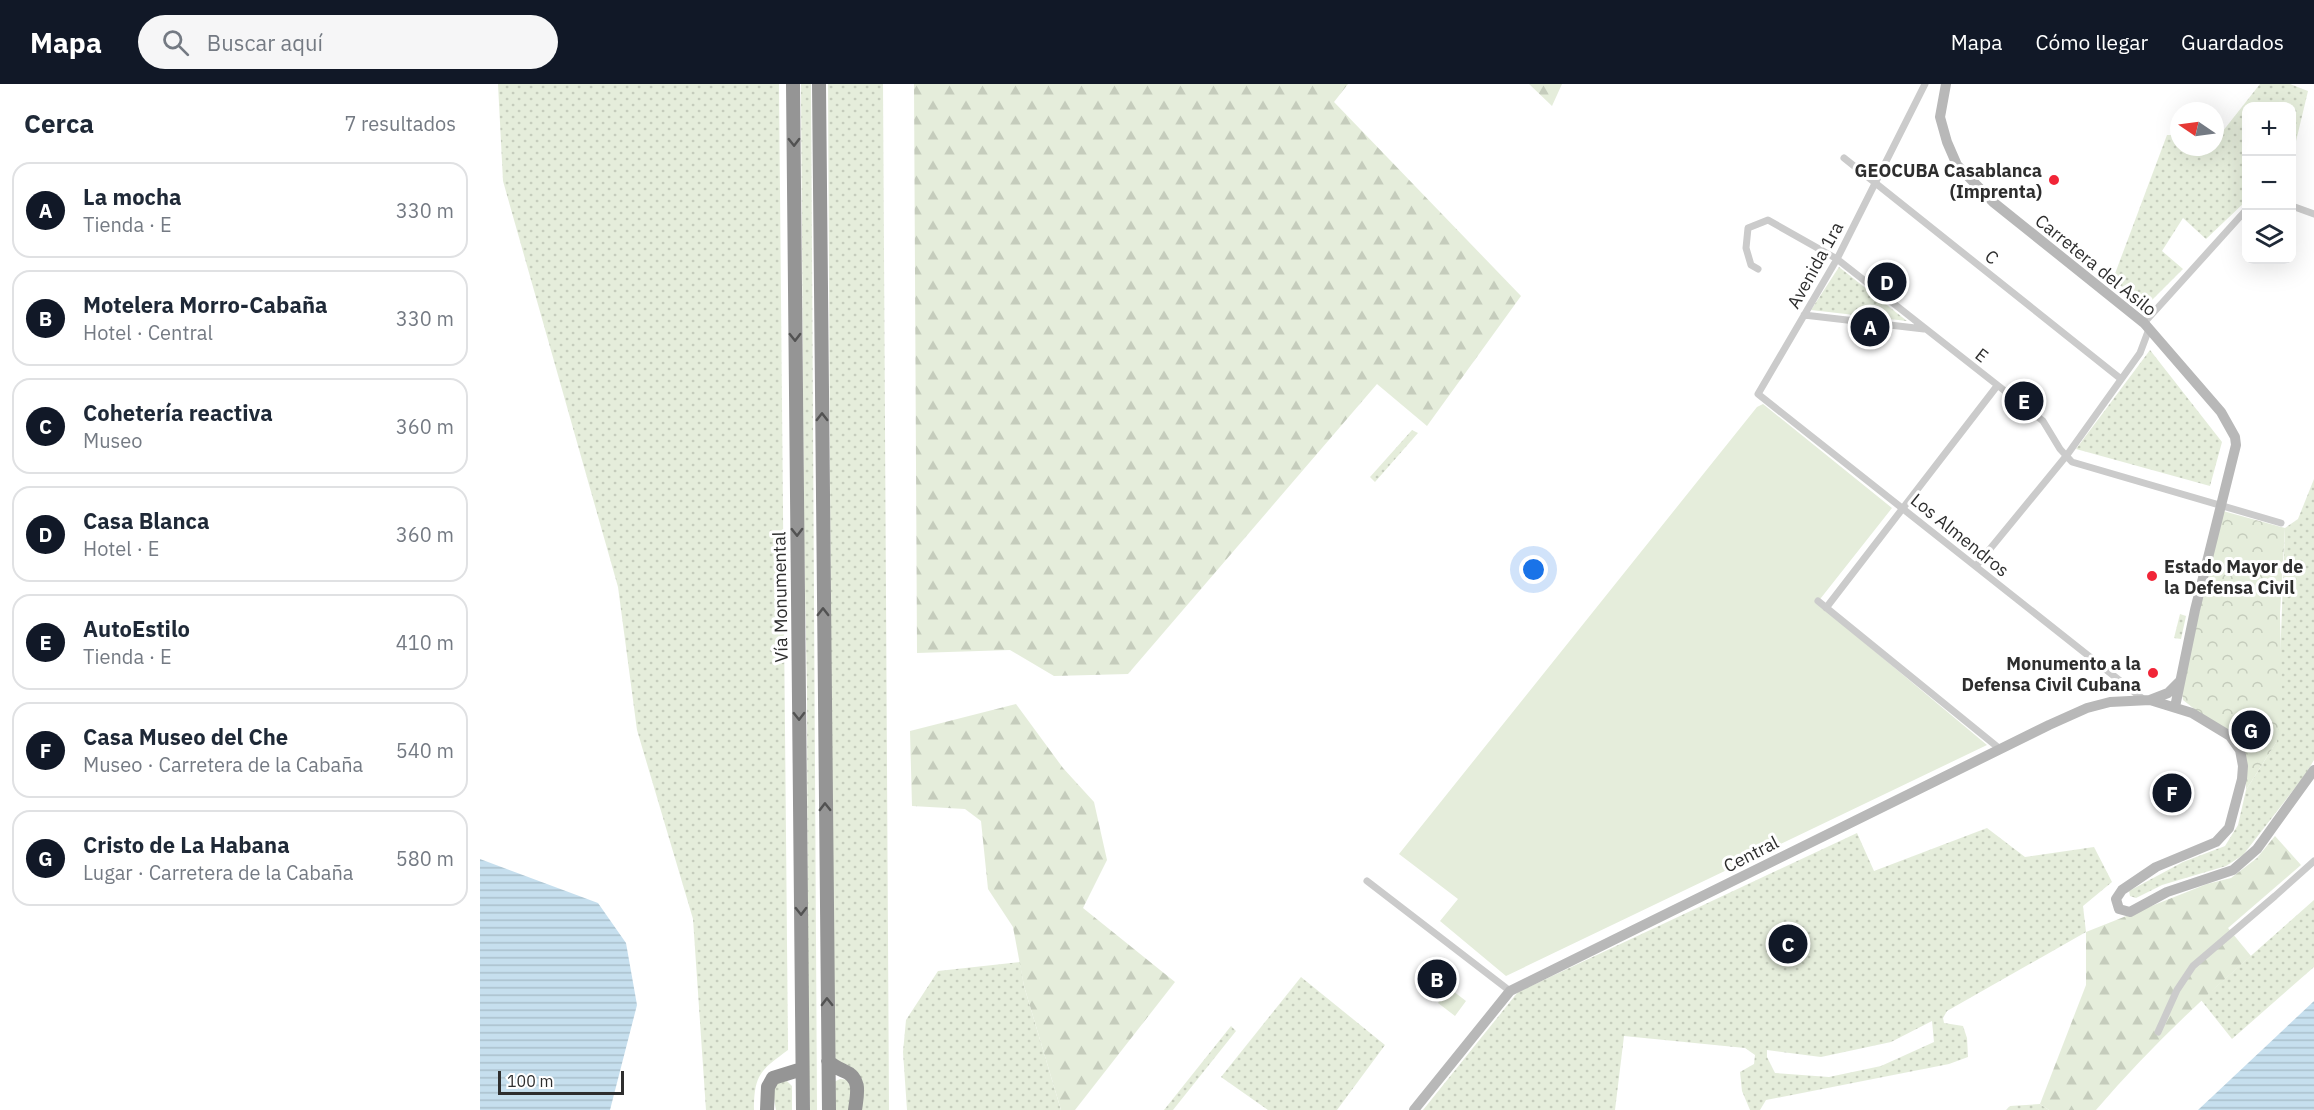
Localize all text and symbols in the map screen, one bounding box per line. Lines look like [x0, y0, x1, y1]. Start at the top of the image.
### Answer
search box [138, 15, 558, 69]
text: Mapa [30, 24, 102, 61]
icon: search [159, 26, 192, 59]
text: Buscar aquí [207, 28, 323, 57]
text: Mapa [1951, 28, 2002, 56]
text: Cómo llegar [2035, 28, 2148, 56]
text: Guardados [2181, 28, 2284, 56]
north arrow [2170, 102, 2224, 156]
map controls [2242, 102, 2296, 264]
button: + [2242, 102, 2296, 156]
text: Cerca [24, 106, 94, 140]
text: 7 resultados [344, 110, 456, 137]
one-way arrow [788, 138, 800, 147]
button: − [2242, 156, 2296, 210]
place label: GEOCUBA Casablanca (Imprenta) [1855, 159, 2042, 203]
marker: GEOCUBA Casablanca (Imprenta) [2047, 173, 2061, 187]
text: La mocha [83, 182, 182, 211]
text: A [39, 197, 52, 224]
text: 330 m [396, 197, 454, 224]
street label: Carretera del Asilo [2031, 209, 2161, 321]
button: layers [2242, 210, 2296, 264]
text: Tienda · E [83, 211, 172, 238]
street label: Avenida 1ra [1782, 217, 1848, 312]
street label: C [1980, 245, 2004, 269]
pin: D [1868, 260, 1906, 304]
text: Motelera Morro-Cabaña [83, 290, 328, 319]
pin: A [1850, 304, 1890, 350]
text: B [39, 305, 52, 332]
text: 330 m [396, 305, 454, 332]
text: Hotel · Central [83, 319, 213, 346]
one-way arrow [789, 333, 802, 342]
street label: E [1971, 343, 1993, 367]
pin: E [2004, 378, 2044, 424]
text: Cohetería reactiva [83, 398, 273, 427]
text: C [39, 413, 52, 440]
text: 360 m [396, 413, 454, 440]
one-way arrow [815, 413, 828, 422]
text: Museo [83, 427, 143, 454]
street label: Los Almendros [1906, 488, 2014, 582]
text: Casa Blanca [83, 506, 210, 535]
text: D [39, 521, 52, 548]
text: 360 m [396, 521, 454, 548]
one-way arrow [791, 528, 803, 537]
street label: Vía Monumental [767, 531, 793, 663]
text: Hotel · E [83, 535, 159, 562]
your location [1519, 555, 1548, 584]
place label: Estado Mayor de la Defensa Civil [2164, 555, 2303, 599]
marker: Estado Mayor de la Defensa Civil [2145, 569, 2159, 583]
one-way arrow [817, 608, 829, 617]
text: AutoEstilo [83, 614, 190, 643]
text: E [39, 629, 52, 656]
text: 410 m [396, 629, 454, 656]
text: Tienda · E [83, 643, 172, 670]
place label: Monumento a la Defensa Civil Cubana [1962, 652, 2141, 696]
marker: Monumento a la Defensa Civil Cubana [2146, 666, 2160, 680]
pin: G [2232, 708, 2270, 752]
one-way arrow [793, 712, 805, 721]
text: Casa Museo del Che [83, 722, 288, 751]
text: F [40, 737, 51, 764]
text: 540 m [396, 737, 454, 764]
text: Museo · Carretera de la Cabaña [83, 751, 363, 778]
pin: F [2152, 770, 2192, 816]
one-way arrow [819, 803, 831, 812]
text: Cristo de La Habana [83, 830, 290, 859]
street label: Central [1720, 830, 1782, 878]
text: G [38, 845, 53, 872]
text: 580 m [396, 845, 454, 872]
text: Lugar · Carretera de la Cabaña [83, 859, 353, 886]
one-way arrow [795, 907, 807, 916]
pin: C [1768, 922, 1808, 966]
pin: B [1418, 956, 1456, 1002]
one-way arrow [821, 998, 833, 1007]
scale bar [498, 1068, 624, 1096]
text: 100 m [507, 1071, 554, 1091]

